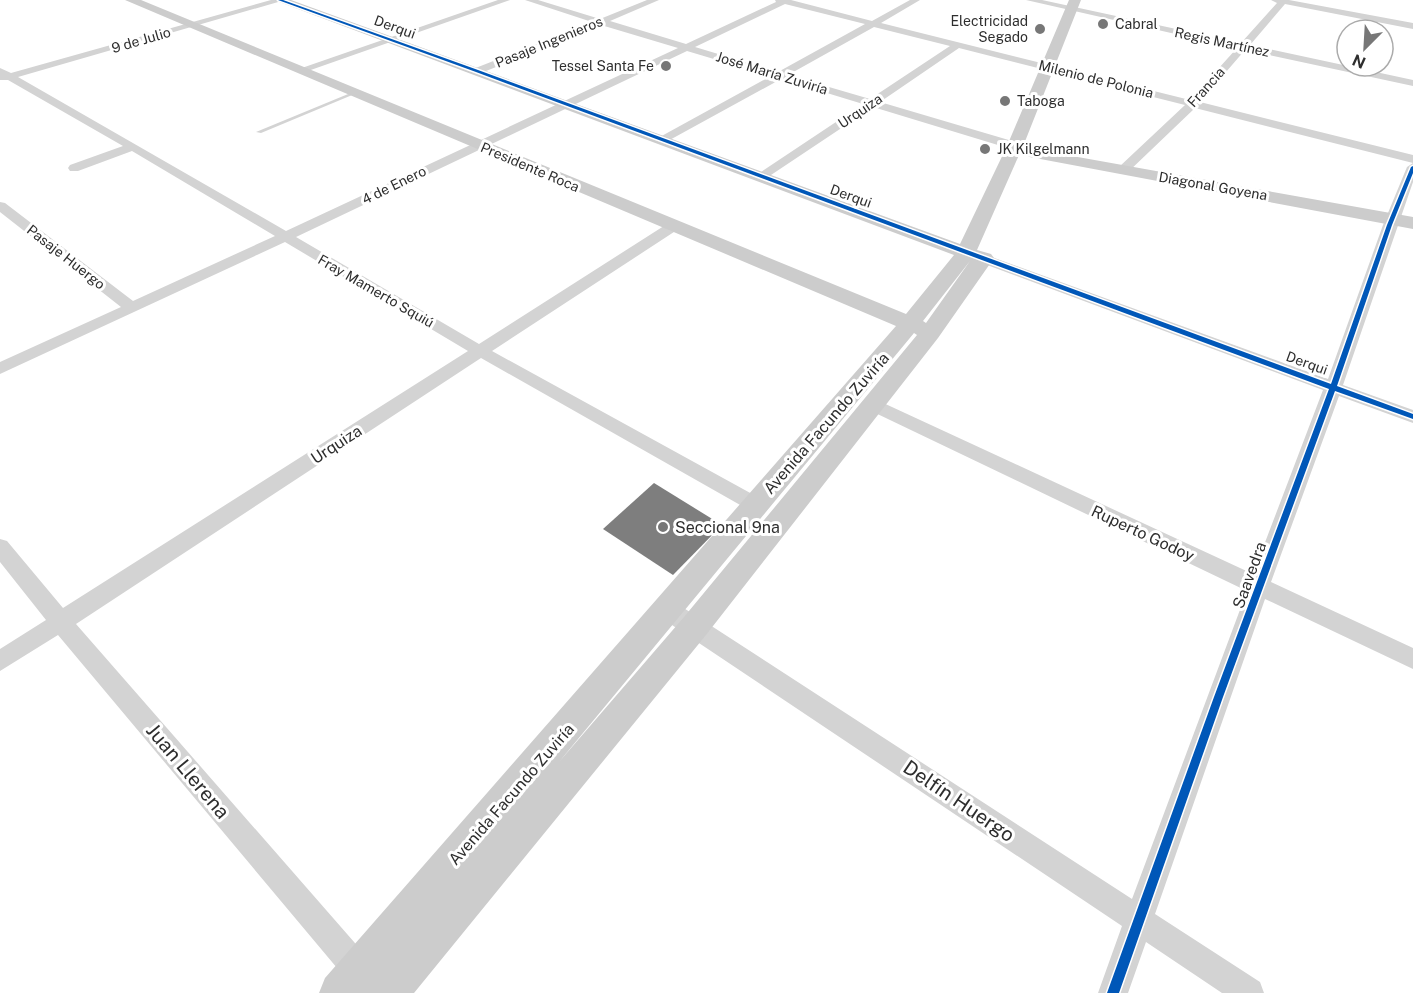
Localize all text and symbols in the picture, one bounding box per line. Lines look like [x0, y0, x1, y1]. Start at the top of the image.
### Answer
street label: Derqui [372, 12, 418, 42]
street label: Pasaje Ingenieros [493, 13, 605, 71]
place label: Electricidad Segado [951, 13, 1028, 45]
place label: Cabral [1115, 16, 1158, 32]
marker: Cabral [1096, 17, 1110, 31]
north arrow [1335, 18, 1395, 78]
marker: Electricidad Segado [1033, 22, 1047, 36]
street label: 9 de Julio [110, 24, 172, 56]
street label: Regis Martínez [1173, 24, 1271, 60]
street label: José María Zuviría [714, 48, 830, 98]
text: N [1350, 50, 1369, 72]
street label: Milenio de Polonia [1037, 57, 1155, 101]
place label: Tessel Santa Fe [552, 58, 654, 74]
marker: Tessel Santa Fe [659, 59, 673, 73]
street label: Francia [1184, 64, 1228, 110]
street label: Urquiza [835, 90, 885, 132]
place label: Taboga [1017, 93, 1065, 109]
marker: Taboga [998, 94, 1012, 108]
street label: Presidente Roca [478, 139, 582, 195]
place label: JK Kilgelmann [997, 141, 1089, 157]
marker: JK Kilgelmann [978, 142, 992, 156]
street label: 4 de Enero [359, 163, 429, 207]
street label: Diagonal Goyena [1157, 169, 1269, 203]
street label: Derqui [828, 181, 874, 211]
street label: Pasaje Huergo [24, 222, 108, 292]
street label: Fray Mamerto Squiú [315, 251, 437, 331]
street label: Derqui [1284, 348, 1330, 378]
street label: Avenida Facundo Zuviría [760, 349, 893, 498]
street label: Urquiza [307, 421, 365, 468]
street label: Ruperto Godoy [1088, 501, 1198, 566]
place label: Seccional 9na [675, 518, 780, 537]
marker: Seccional 9na [656, 520, 670, 534]
street label: Saavedra [1229, 539, 1270, 611]
street label: Juan Llerena [141, 719, 235, 823]
street label: Avenida Facundo Zuviría [445, 720, 578, 869]
street label: Delfín Huergo [899, 755, 1019, 847]

